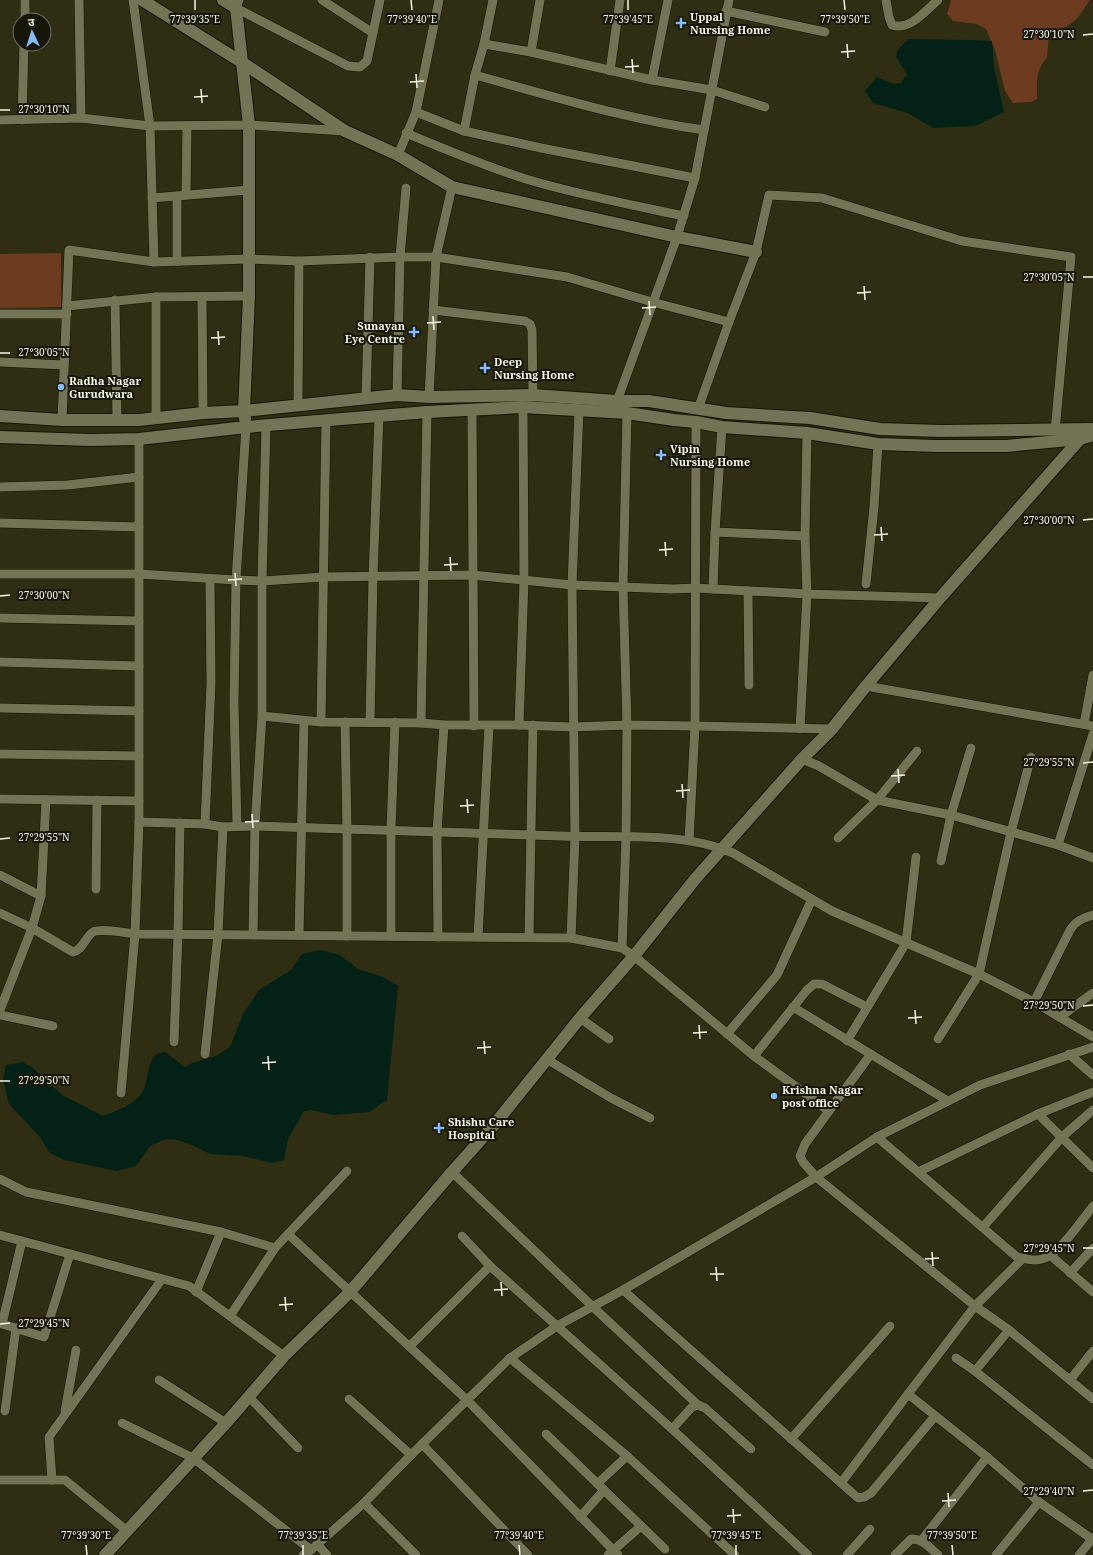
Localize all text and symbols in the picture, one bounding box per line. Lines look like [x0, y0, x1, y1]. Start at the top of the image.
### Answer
place label: Uppal Nursing Home [690, 9, 770, 37]
north arrow [12, 12, 52, 52]
text: 77°39'35"E [170, 12, 220, 26]
text: 77°39'40"E [387, 12, 437, 26]
text: 77°39'45"E [603, 12, 653, 26]
text: 77°39'50"E [820, 12, 870, 26]
text: उ [28, 14, 36, 29]
marker: Uppal Nursing Home [675, 17, 687, 29]
text: 27°30'10"N [1023, 27, 1075, 41]
text: 27°30'10"N [18, 102, 70, 116]
text: 27°30'05"N [1023, 270, 1075, 284]
place label: Sunayan Eye Centre [345, 318, 406, 346]
marker: Sunayan Eye Centre [408, 326, 420, 338]
text: 27°30'05"N [18, 345, 70, 359]
place label: Deep Nursing Home [494, 354, 574, 382]
marker: Deep Nursing Home [479, 362, 491, 374]
place label: Radha Nagar Gurudwara [69, 373, 141, 401]
marker: Radha Nagar Gurudwara [56, 382, 66, 392]
place label: Vipin Nursing Home [670, 441, 750, 469]
marker: Vipin Nursing Home [655, 449, 667, 461]
text: 27°30'00"N [1023, 513, 1075, 527]
text: 27°30'00"N [18, 588, 70, 602]
text: 27°29'55"N [1023, 755, 1075, 769]
text: 27°29'55"N [18, 830, 70, 844]
text: 27°29'50"N [1023, 998, 1075, 1012]
text: 27°29'50"N [18, 1073, 70, 1087]
place label: Krishna Nagar post office [782, 1082, 863, 1110]
marker: Krishna Nagar post office [769, 1091, 779, 1101]
place label: Shishu Care Hospital [448, 1114, 514, 1142]
marker: Shishu Care Hospital [433, 1122, 445, 1134]
text: 27°29'45"N [1023, 1241, 1075, 1255]
text: 27°29'45"N [18, 1316, 70, 1330]
text: 27°29'40"N [1023, 1484, 1075, 1498]
text: 77°39'30"E [61, 1528, 111, 1542]
text: 77°39'35"E [278, 1528, 328, 1542]
text: 77°39'40"E [494, 1528, 544, 1542]
text: 77°39'45"E [711, 1528, 761, 1542]
text: 77°39'50"E [927, 1528, 977, 1542]

